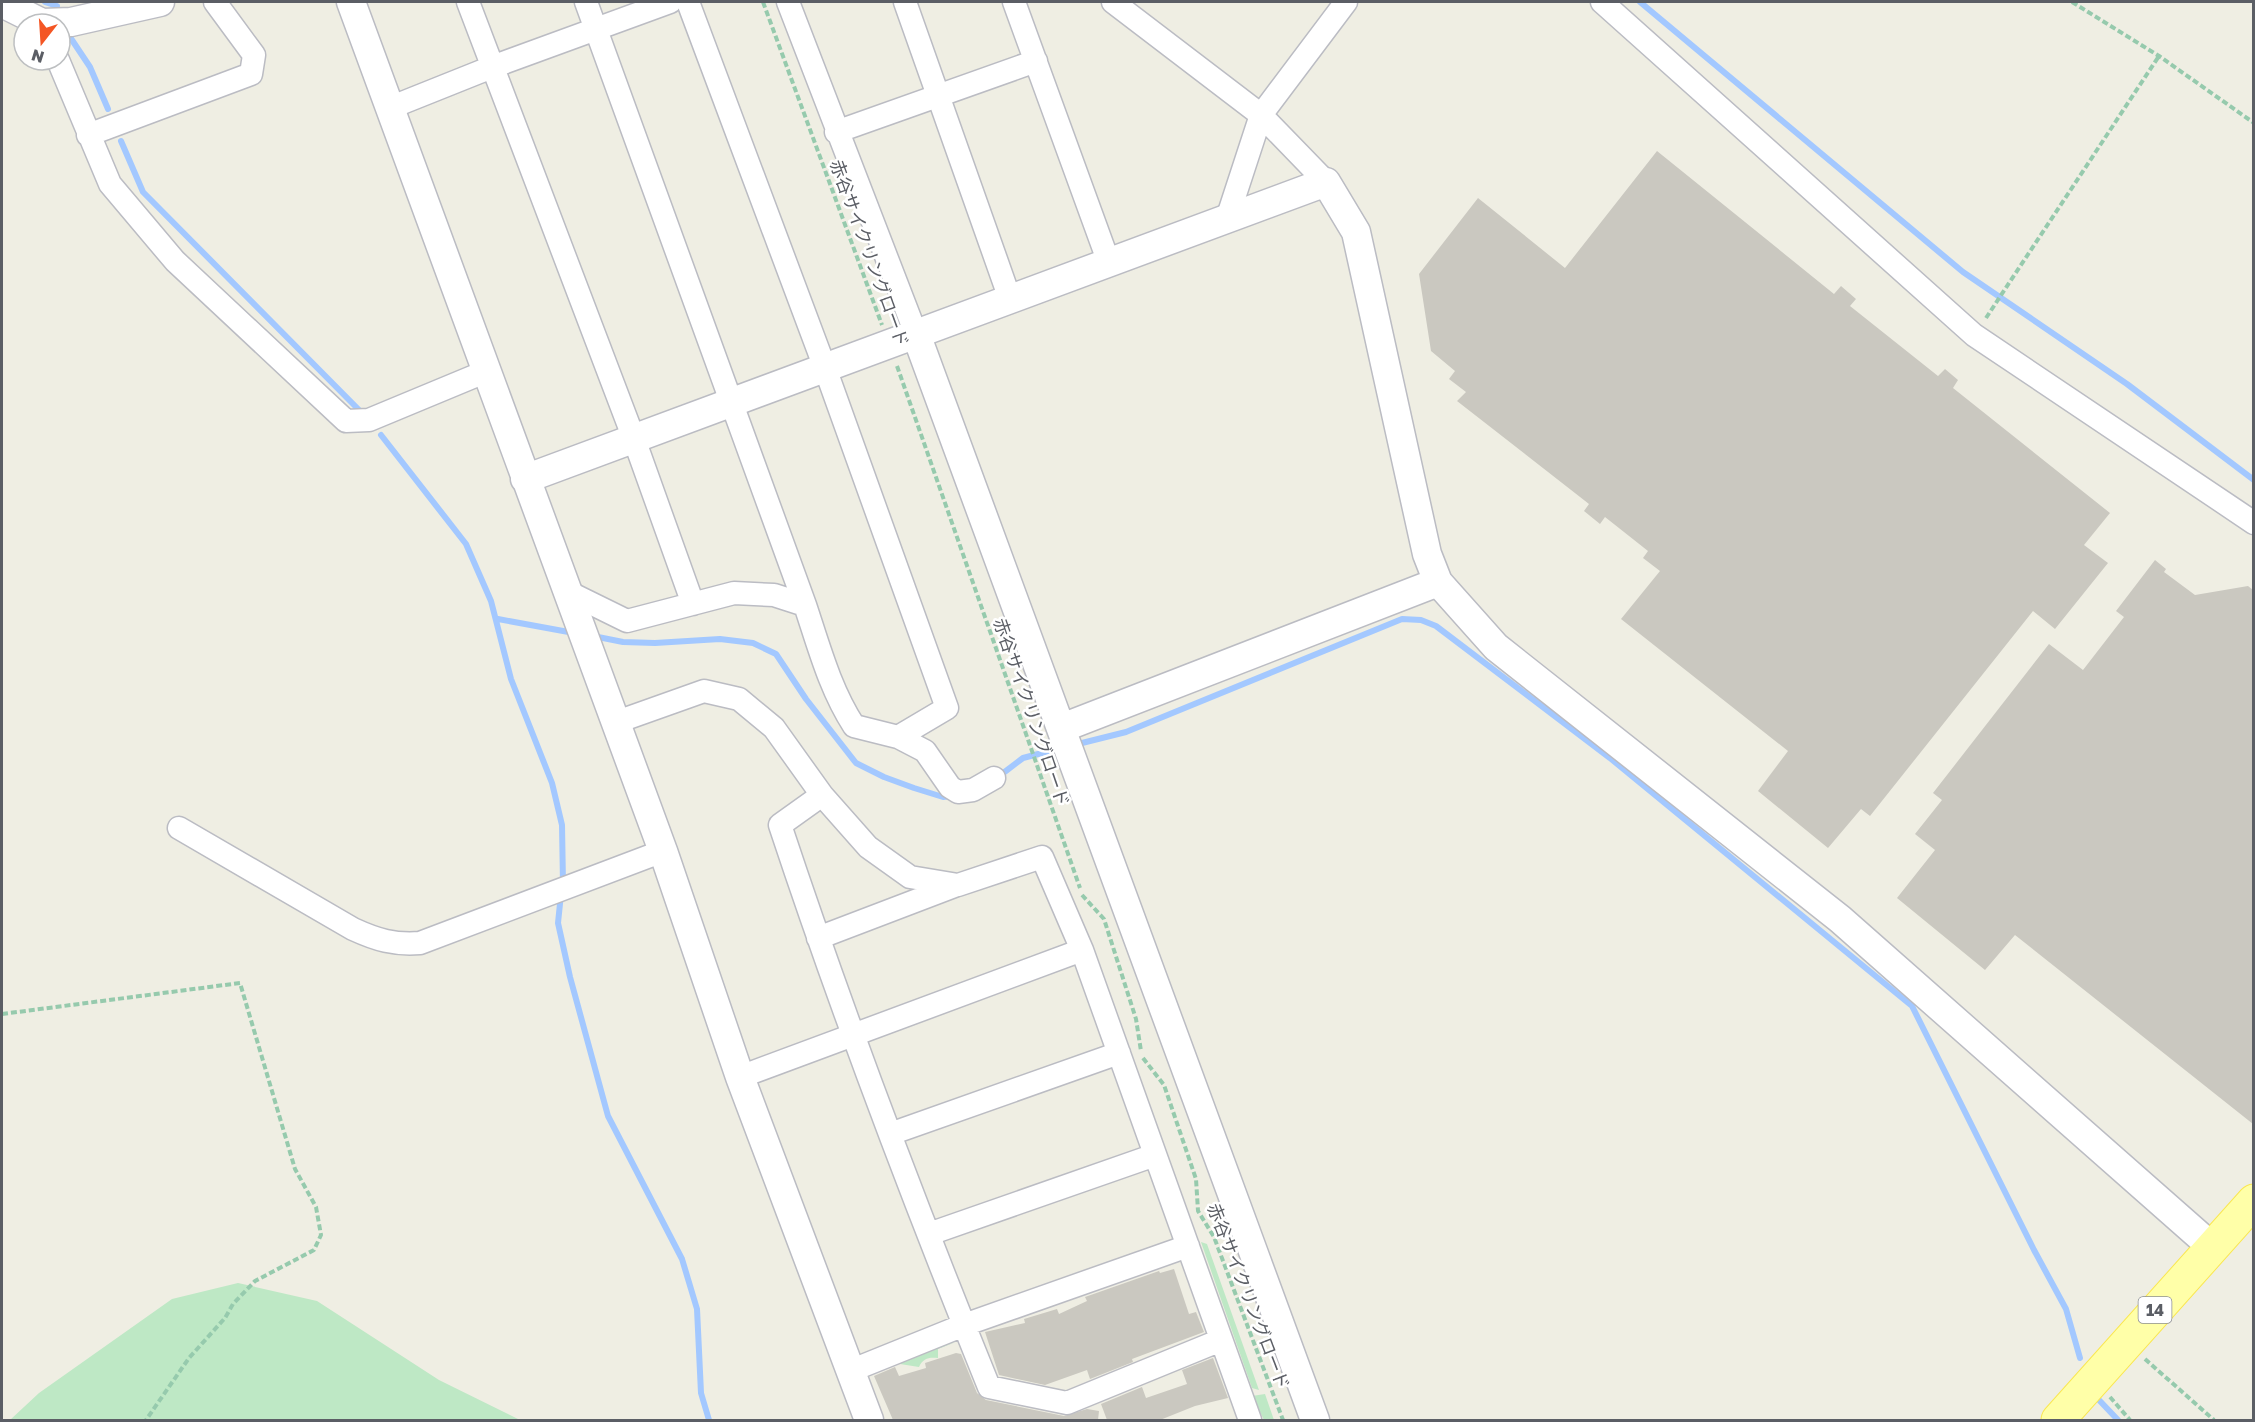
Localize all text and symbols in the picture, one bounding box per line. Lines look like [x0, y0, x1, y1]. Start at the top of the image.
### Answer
north arrow [12, 12, 72, 72]
text: N [29, 45, 46, 68]
street label: 赤谷サイクリングロード [826, 156, 914, 350]
street label: 赤谷サイクリングロード [989, 615, 1075, 809]
street label: 赤谷サイクリングロード [1203, 1200, 1295, 1392]
road number: 14 [2138, 1297, 2172, 1323]

